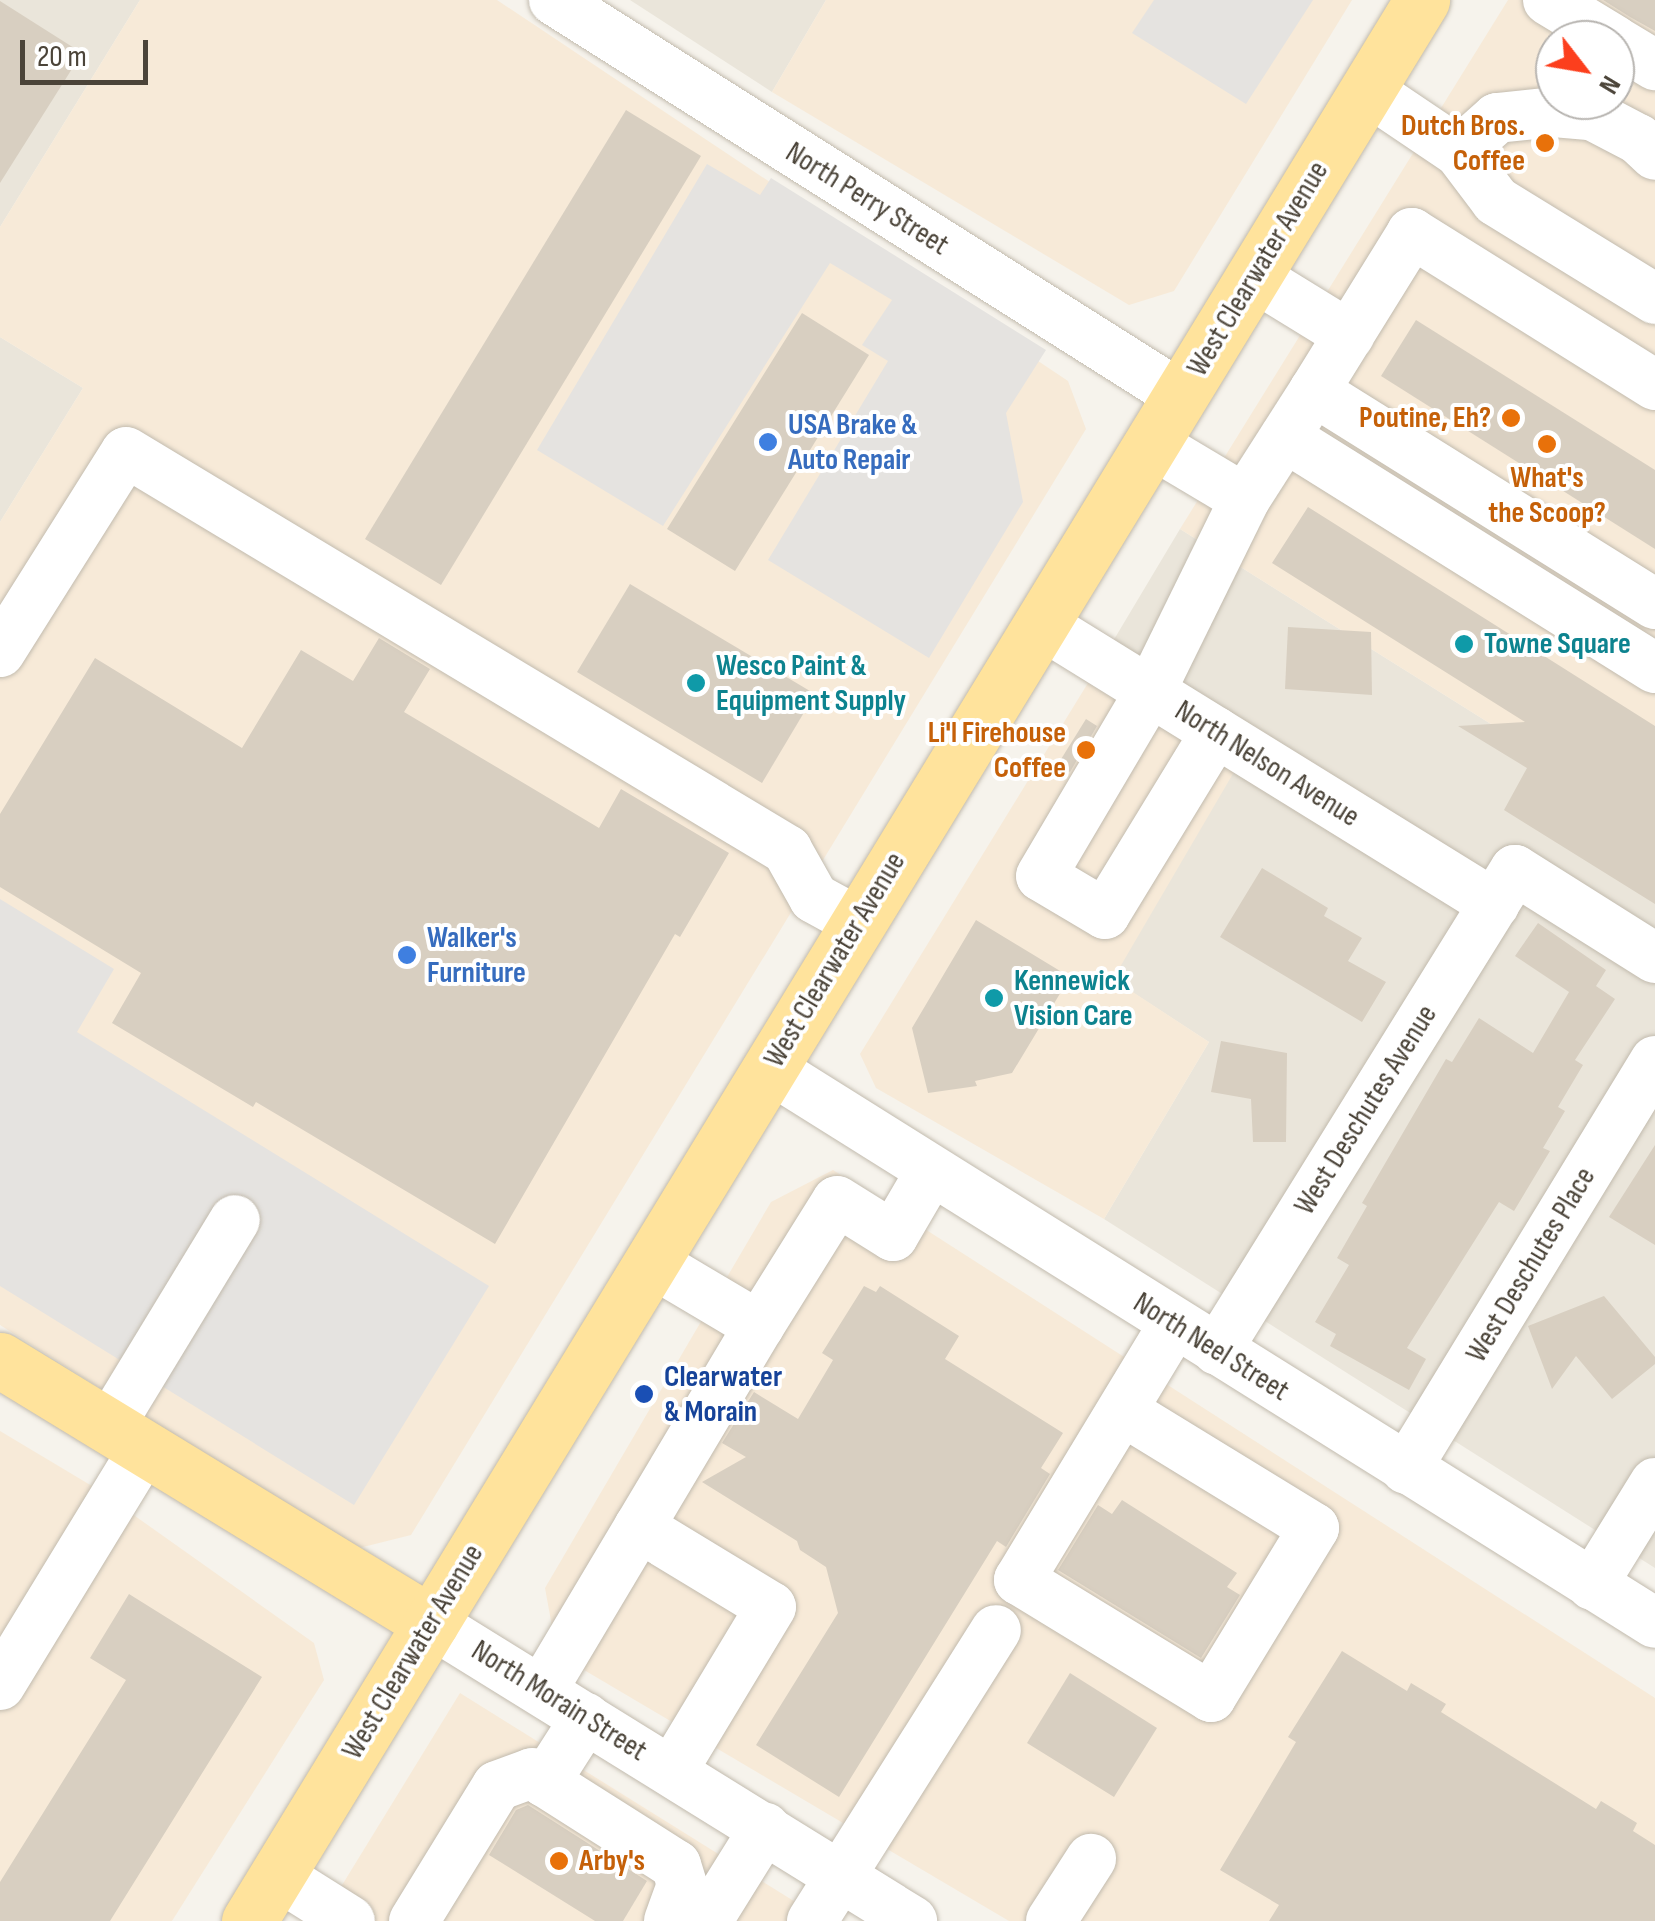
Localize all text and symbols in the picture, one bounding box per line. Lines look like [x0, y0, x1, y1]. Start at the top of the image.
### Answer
scale bar [25, 20, 152, 82]
north arrow [1535, 20, 1635, 120]
text: 20 m [37, 39, 87, 75]
text: N [1591, 70, 1627, 100]
place label: Dutch Bros. Coffee [1401, 108, 1525, 178]
marker: Dutch Bros. Coffee [1534, 132, 1556, 154]
street label: North Perry Street [779, 135, 955, 263]
street label: West Clearwater Avenue [1180, 155, 1336, 383]
place label: Poutine, Eh? [1359, 400, 1491, 436]
place label: USA Brake & Auto Repair [788, 407, 917, 478]
marker: Poutine, Eh? [1500, 407, 1522, 429]
marker: USA Brake & Auto Repair [757, 431, 779, 453]
marker: What's the Scoop? [1536, 433, 1558, 455]
place label: What's the Scoop? [1488, 460, 1606, 530]
place label: Towne Square [1484, 626, 1631, 662]
marker: Towne Square [1453, 633, 1475, 655]
place label: Wesco Paint & Equipment Supply [716, 648, 906, 718]
marker: Wesco Paint & Equipment Supply [685, 672, 707, 694]
street label: North Nelson Avenue [1168, 693, 1366, 835]
place label: Li'l Firehouse Coffee [928, 715, 1066, 786]
marker: Li'l Firehouse Coffee [1075, 739, 1097, 761]
street label: West Clearwater Avenue [757, 846, 913, 1074]
place label: Walker's Furniture [427, 920, 526, 990]
marker: Walker's Furniture [396, 944, 418, 966]
place label: Kennewick Vision Care [1014, 963, 1133, 1034]
marker: Kennewick Vision Care [983, 987, 1005, 1009]
street label: West Deschutes Avenue [1287, 998, 1445, 1222]
street label: West Deschutes Place [1459, 1161, 1603, 1369]
street label: North Neel Street [1127, 1285, 1295, 1409]
place label: Clearwater & Morain [664, 1359, 782, 1430]
marker: Clearwater & Morain [633, 1383, 655, 1405]
street label: West Clearwater Avenue [335, 1538, 491, 1766]
street label: North Morain Street [465, 1633, 653, 1769]
place label: Arby's [579, 1843, 645, 1879]
marker: Arby's [548, 1850, 570, 1872]

